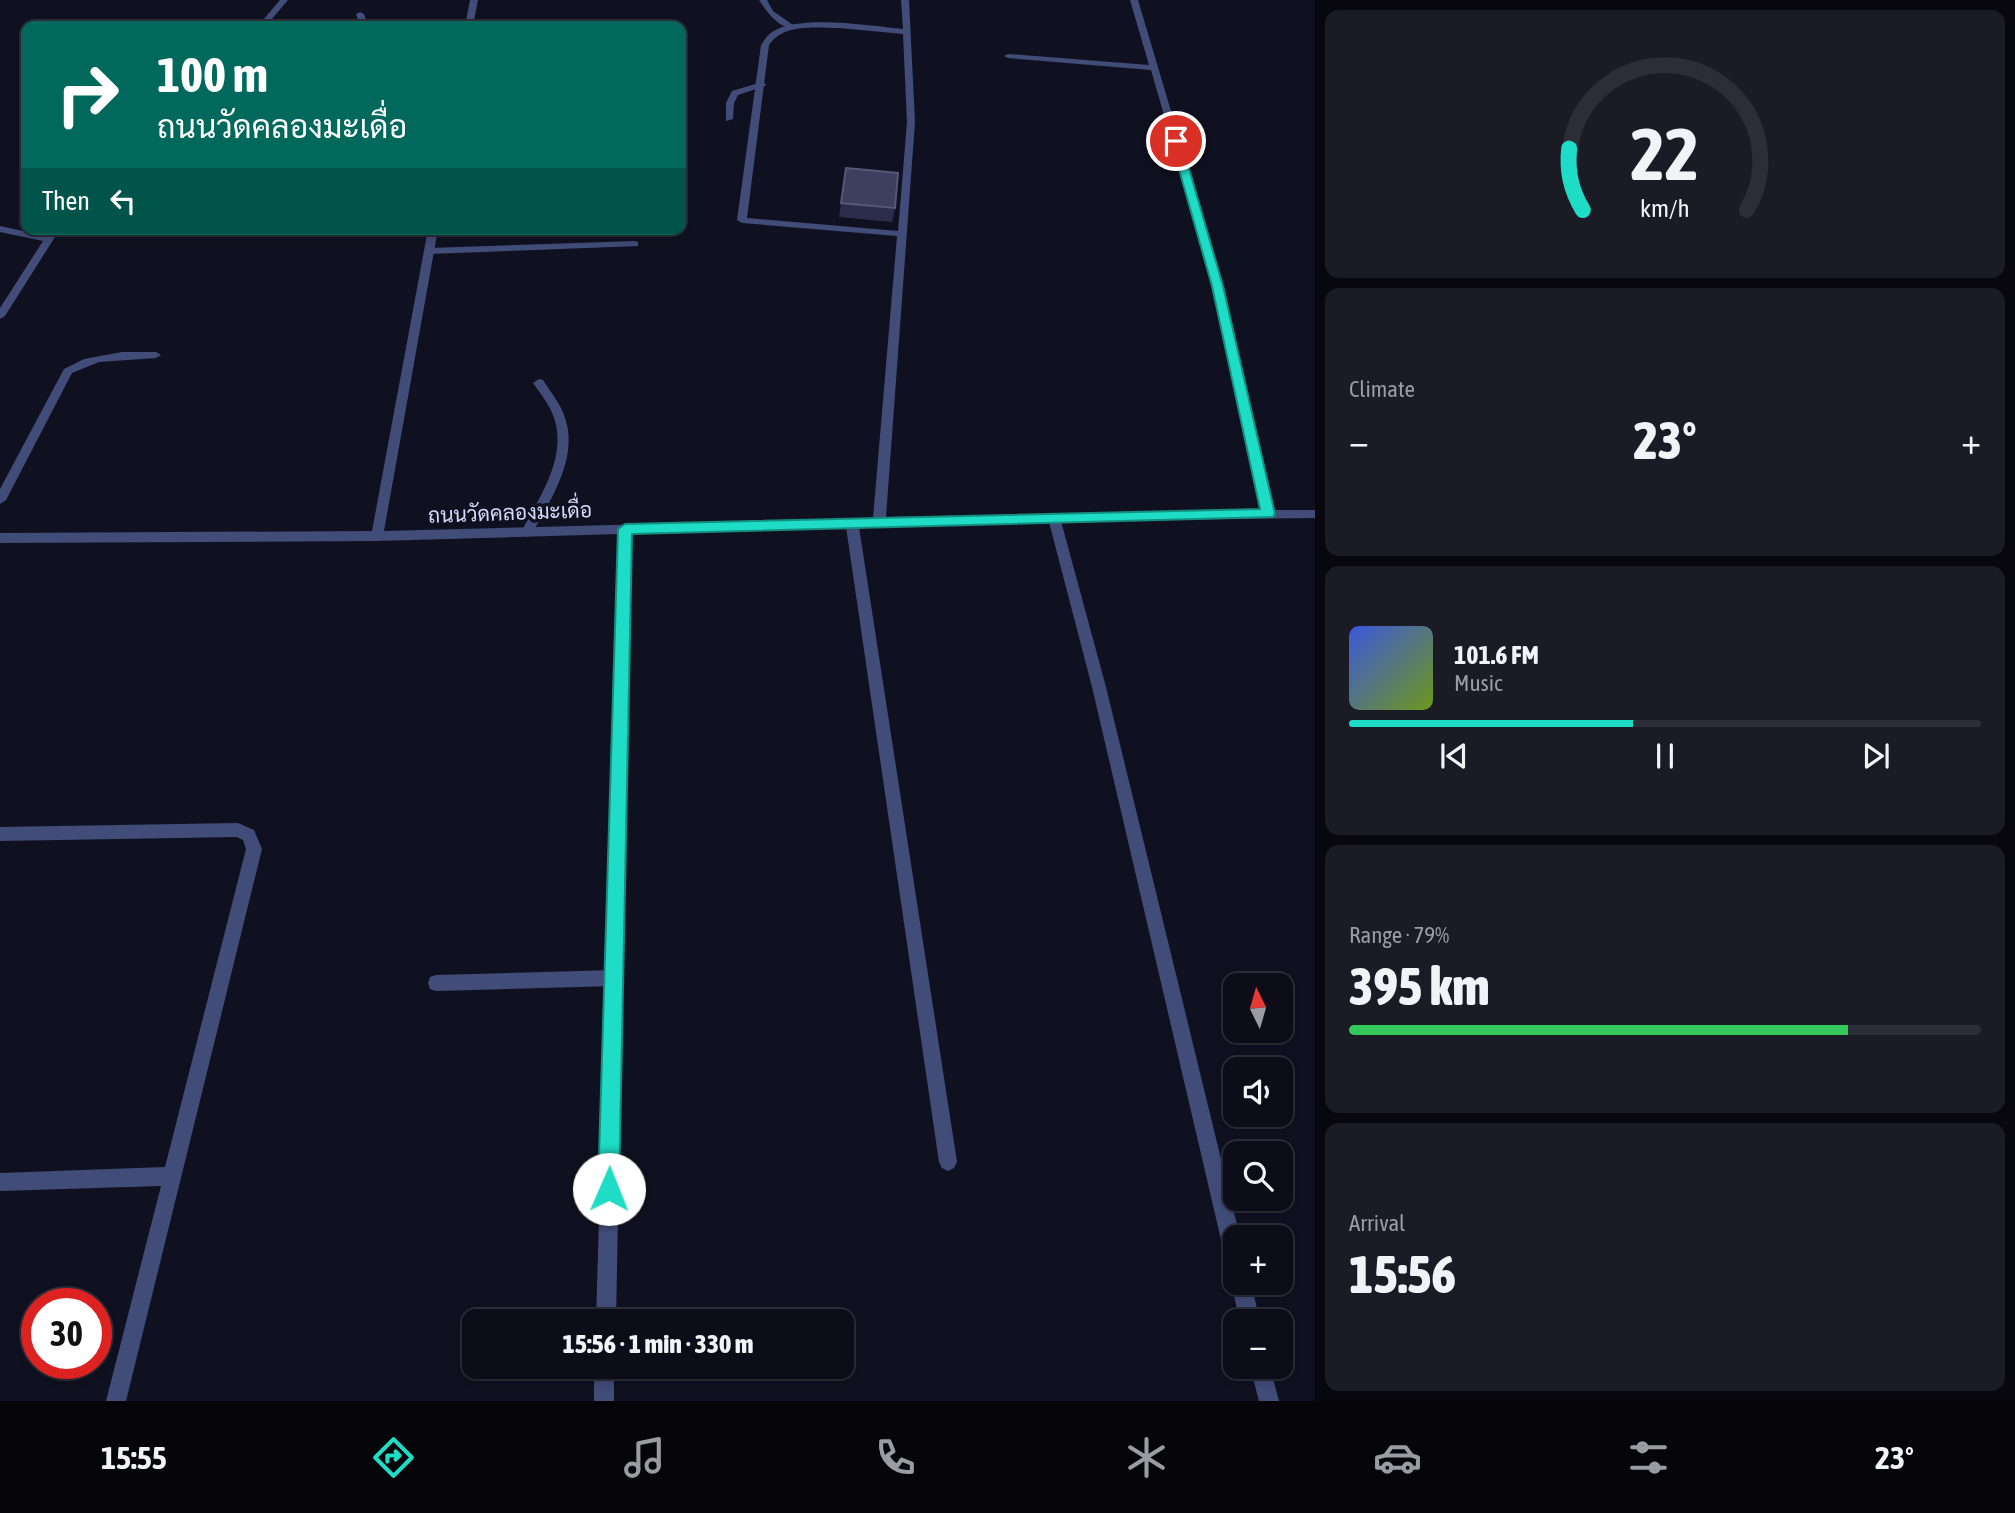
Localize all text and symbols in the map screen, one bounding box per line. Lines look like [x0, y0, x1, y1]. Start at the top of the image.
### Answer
text: 100 m [157, 46, 268, 102]
icon: right [42, 49, 133, 140]
text: ถนนวัดคลองมะเดื่อ [157, 108, 407, 145]
pin [1146, 111, 1206, 171]
text: 22 [1631, 112, 1699, 195]
icon: arrive [1157, 122, 1195, 160]
icon: left [104, 182, 142, 220]
text: Then [42, 186, 90, 216]
text: km/h [1640, 194, 1690, 222]
text: Climate [1349, 376, 1415, 402]
text: 23° [1633, 410, 1697, 470]
text: − [1349, 419, 1369, 462]
text: + [1961, 419, 1981, 462]
street label: ถนนวัดคลองมะเดื่อ [427, 490, 592, 527]
text: 101.6 FM [1454, 640, 1539, 670]
text: Music [1454, 670, 1502, 696]
icon: previous [1435, 737, 1473, 775]
icon: pause [1646, 737, 1684, 775]
icon: next [1857, 737, 1895, 775]
text: Range · 79% [1349, 922, 1449, 948]
text: 395 km [1349, 956, 1490, 1016]
north arrow [1223, 973, 1293, 1043]
map controls [1223, 973, 1293, 1379]
button: sound [1223, 1057, 1293, 1127]
button: search [1223, 1141, 1293, 1211]
position arrow [572, 1152, 646, 1226]
text: Arrival [1349, 1210, 1405, 1236]
button: + [1223, 1225, 1293, 1295]
text: 15:56 [1349, 1244, 1456, 1304]
speed limit sign: 30 [21, 1288, 112, 1379]
button: − [1223, 1309, 1293, 1379]
text: 15:56 · 1 min · 330 m [563, 1329, 753, 1359]
icon: directions [369, 1433, 418, 1482]
icon: music [620, 1433, 669, 1482]
icon: phone [871, 1433, 920, 1482]
icon: climate [1122, 1433, 1171, 1482]
icon: car [1373, 1433, 1422, 1482]
icon: filters [1624, 1433, 1673, 1482]
text: 15:55 [101, 1439, 167, 1476]
text: 23° [1875, 1439, 1914, 1476]

